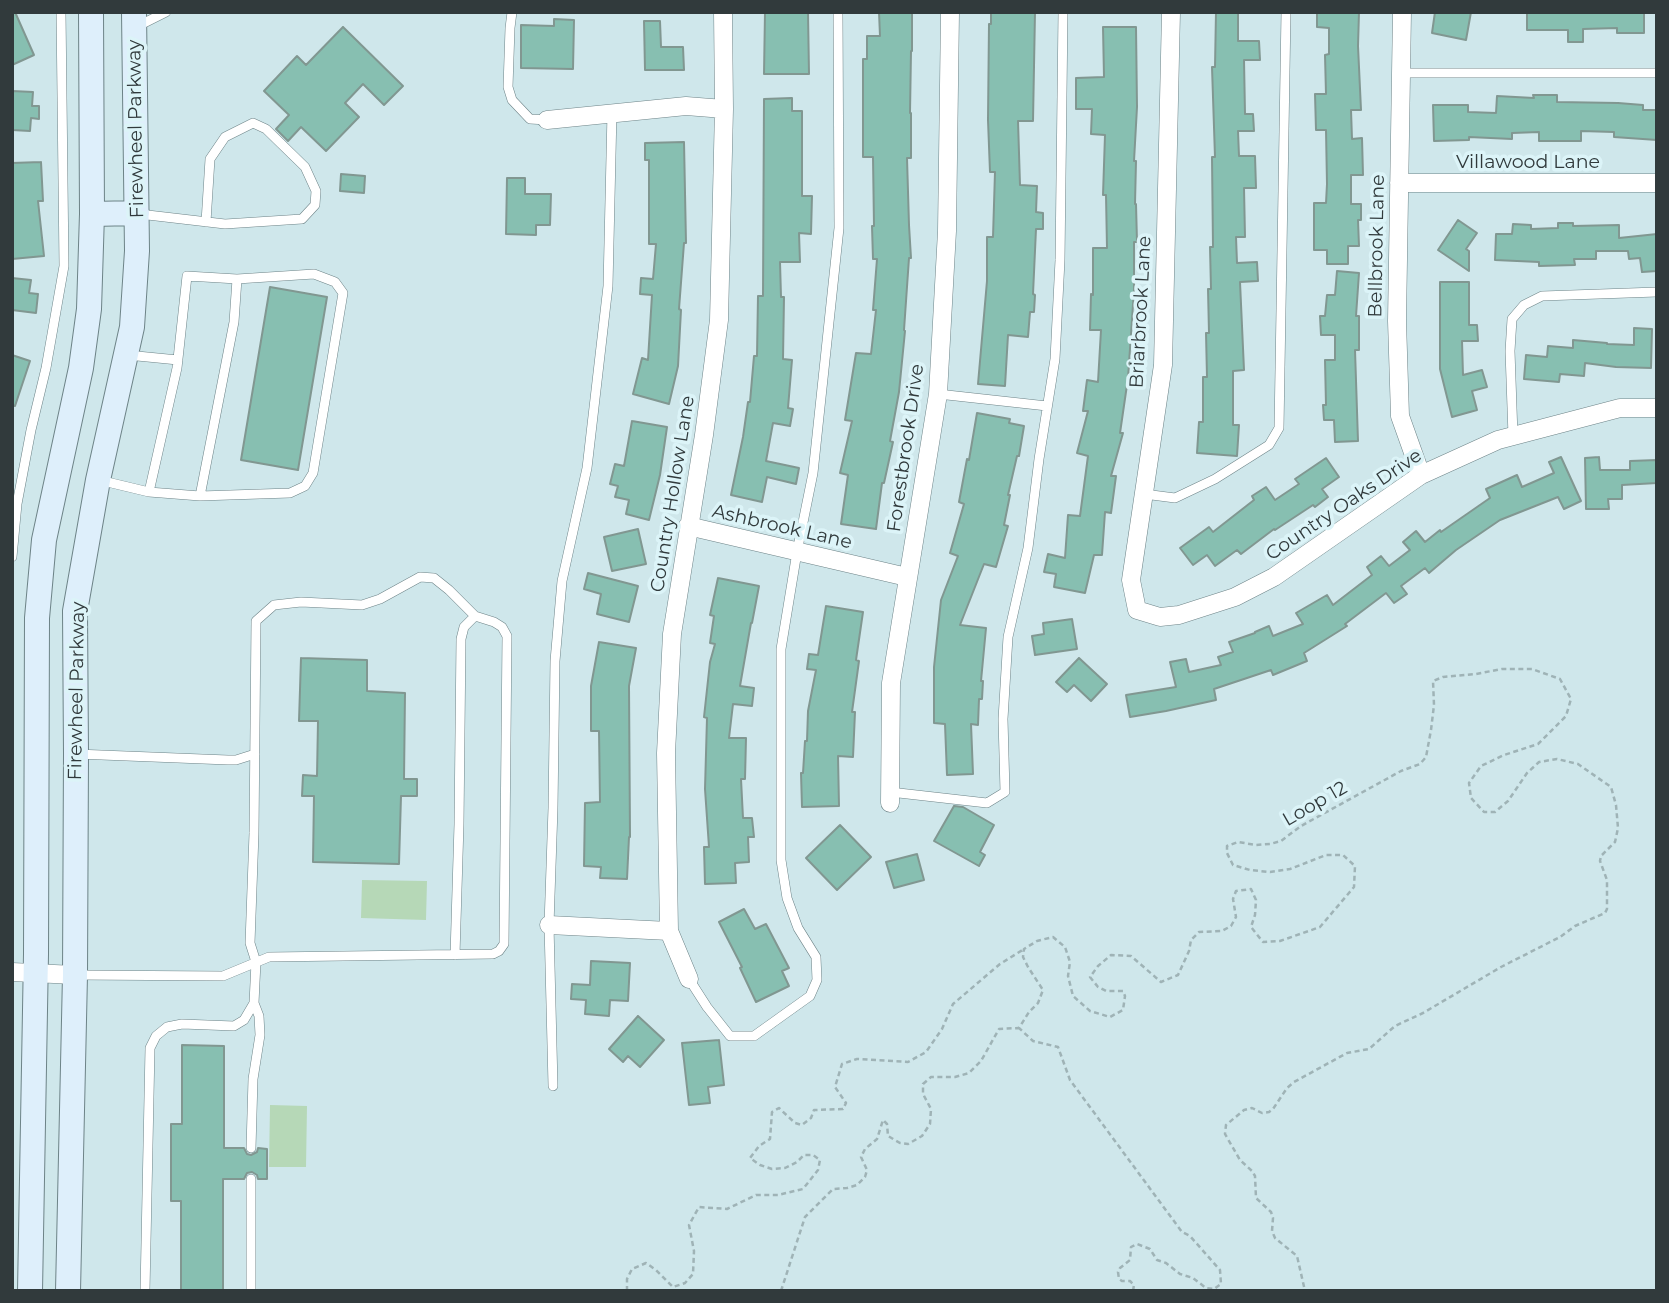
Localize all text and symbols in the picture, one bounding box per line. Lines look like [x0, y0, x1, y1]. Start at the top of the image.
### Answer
street label: Firewheel Parkway [123, 39, 149, 219]
street label: Villawood Lane [1456, 151, 1600, 173]
street label: Bellbrook Lane [1364, 174, 1390, 318]
street label: Briarbrook Lane [1126, 235, 1156, 389]
street label: Forestbrook Drive [883, 362, 929, 534]
street label: Country Hollow Lane [646, 394, 700, 594]
street label: Country Oaks Drive [1262, 444, 1426, 566]
street label: Ashbrook Lane [710, 500, 854, 554]
street label: Firewheel Parkway [64, 601, 90, 781]
street label: Loop 12 [1279, 777, 1351, 831]

